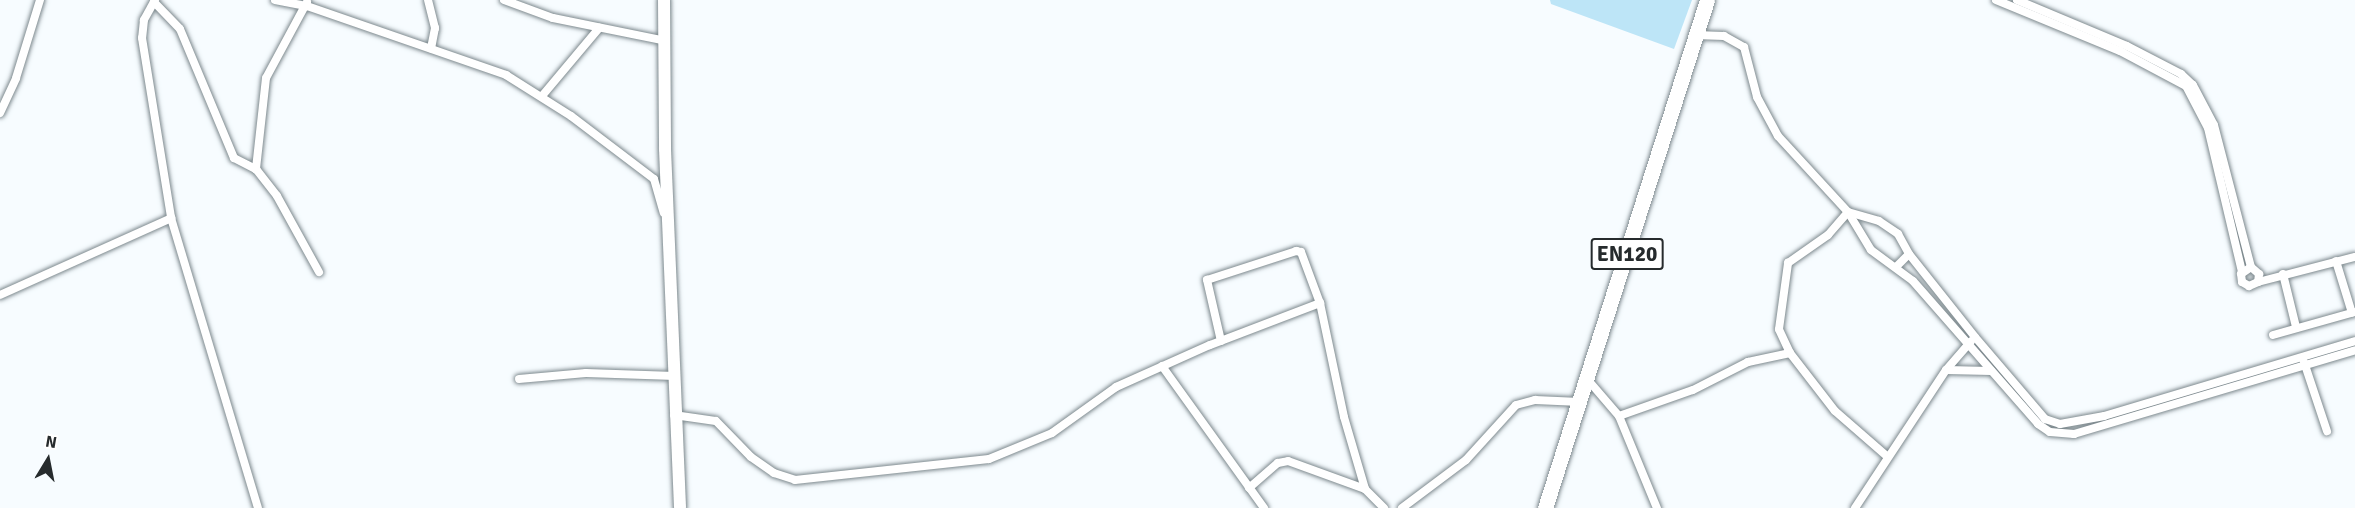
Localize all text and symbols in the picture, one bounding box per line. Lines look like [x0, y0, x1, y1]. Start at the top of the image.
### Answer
road number: EN120 [1590, 236, 1664, 272]
north arrow [18, 430, 78, 490]
text: N [44, 431, 58, 453]

